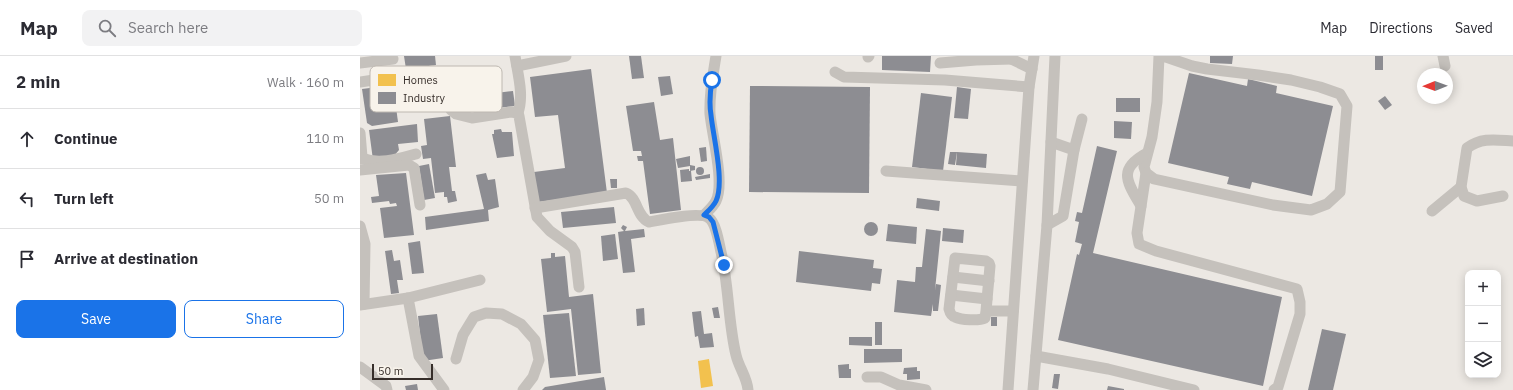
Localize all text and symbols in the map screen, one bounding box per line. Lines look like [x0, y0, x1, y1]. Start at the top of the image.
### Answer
search box [82, 10, 362, 46]
text: Map [20, 16, 58, 40]
icon: search [96, 17, 118, 39]
text: Search here [128, 18, 208, 37]
text: Map [1320, 19, 1347, 37]
text: Directions [1369, 19, 1433, 37]
text: Saved [1455, 19, 1493, 37]
legend [370, 66, 502, 112]
north arrow [1417, 68, 1453, 104]
text: 2 min [16, 71, 60, 93]
route start [703, 71, 721, 89]
text: Homes [403, 73, 438, 87]
text: Walk · 160 m [267, 74, 344, 91]
text: Industry [403, 91, 446, 105]
icon: ahead [16, 128, 38, 150]
text: Continue [54, 129, 118, 148]
text: 110 m [306, 130, 344, 147]
icon: left [16, 188, 38, 210]
text: Turn left [54, 189, 114, 208]
text: 50 m [314, 190, 344, 207]
icon: arrive [16, 248, 38, 270]
text: Arrive at destination [54, 249, 198, 268]
route end [715, 256, 733, 274]
map controls [1465, 270, 1501, 378]
button: + [1465, 270, 1501, 306]
button: Save [16, 300, 176, 338]
button: Share [184, 300, 344, 338]
button: − [1465, 306, 1501, 342]
button: layers [1465, 342, 1501, 378]
scale bar [372, 362, 433, 381]
text: 50 m [378, 364, 403, 378]

